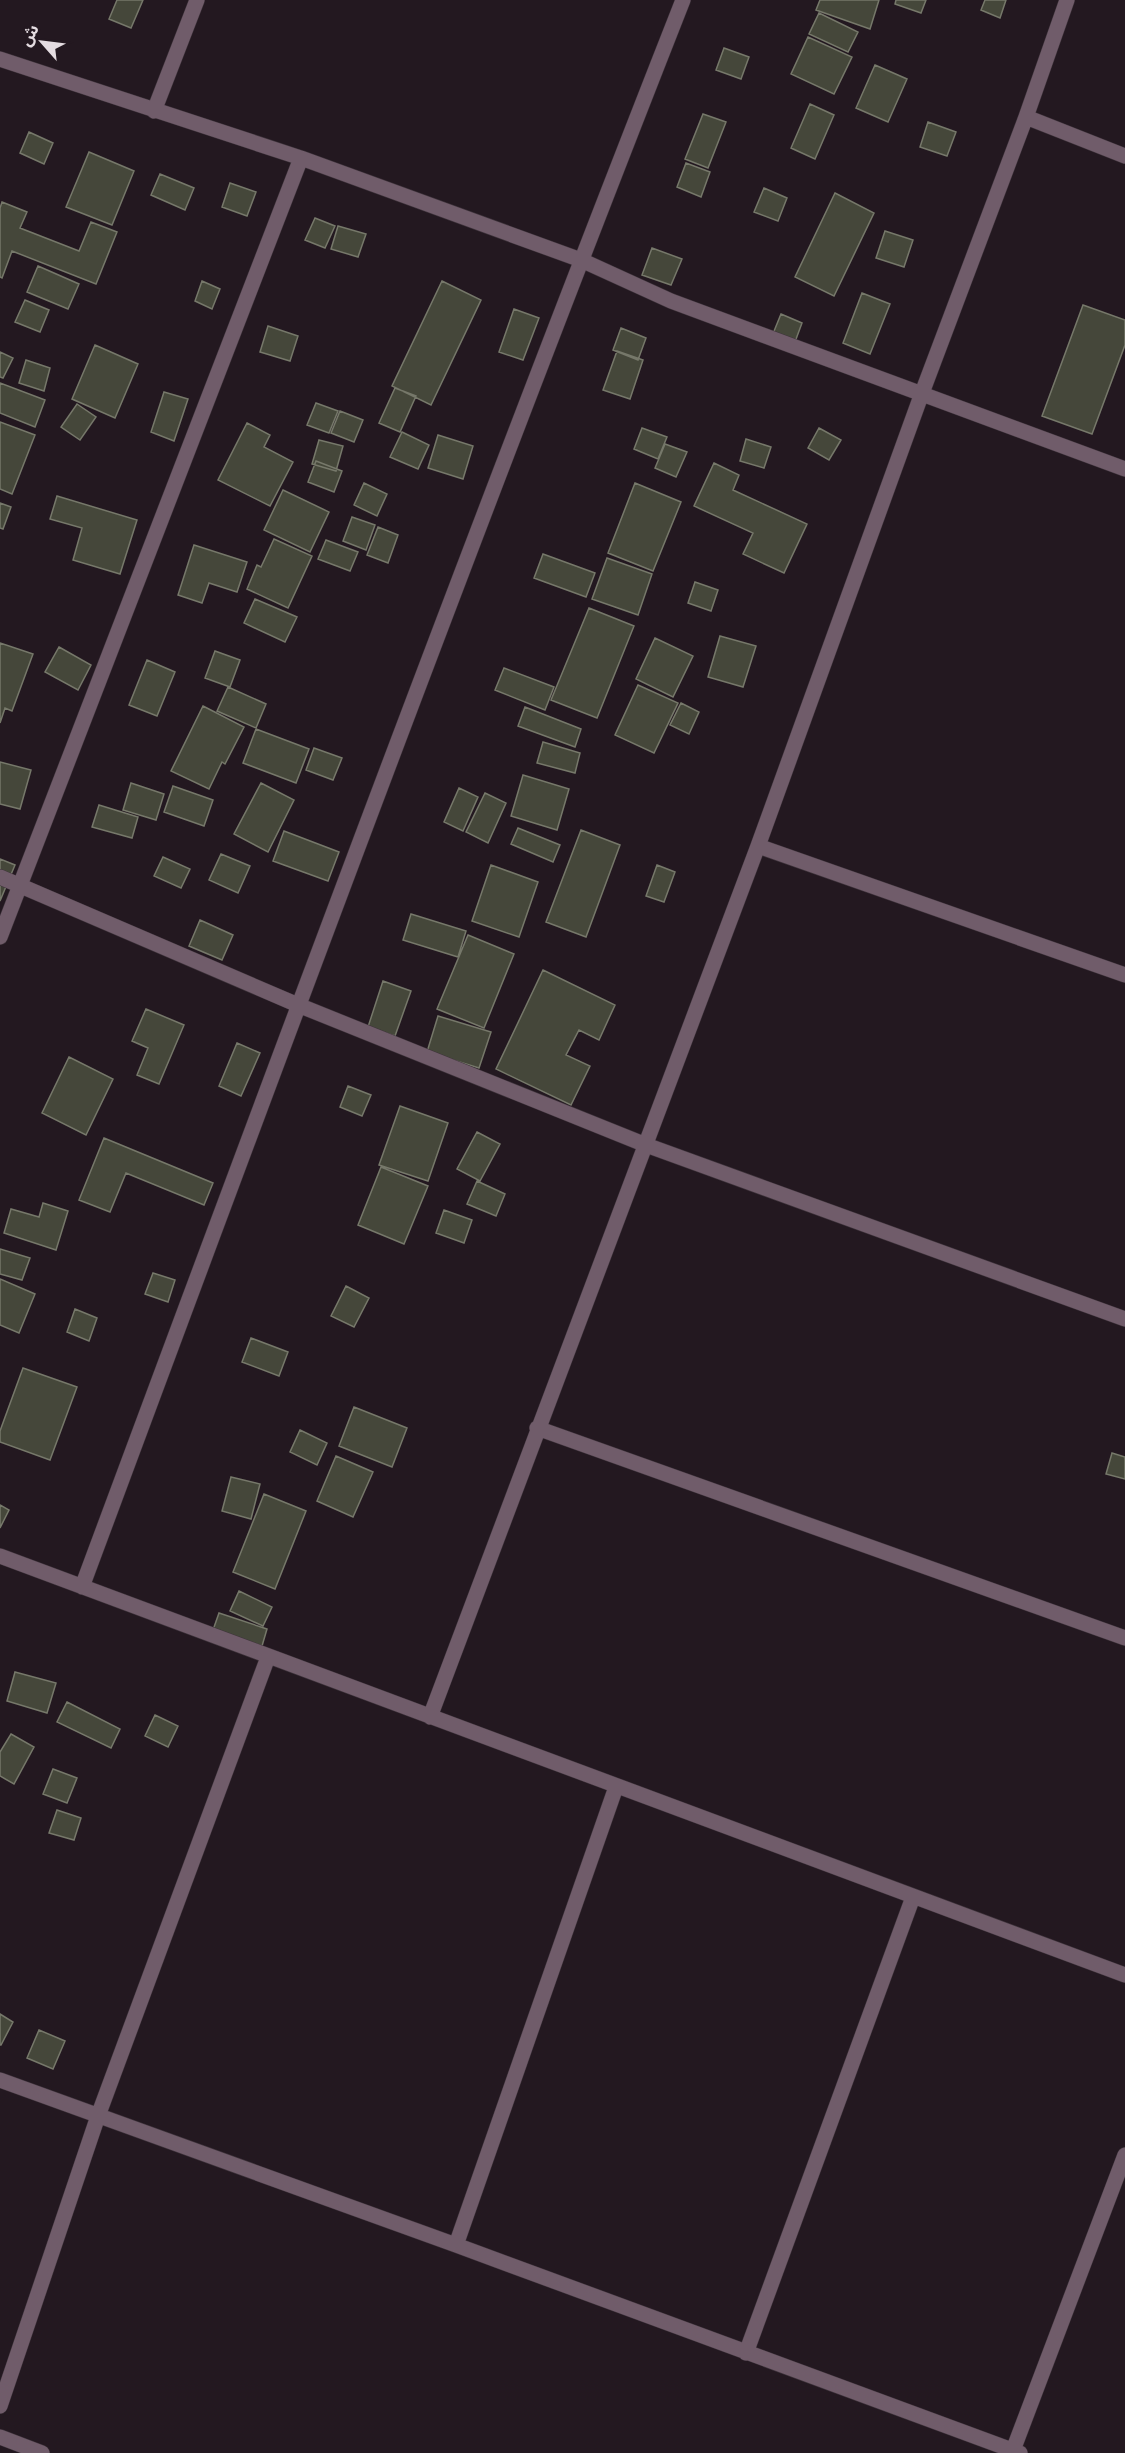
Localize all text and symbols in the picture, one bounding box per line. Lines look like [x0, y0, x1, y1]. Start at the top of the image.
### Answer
north arrow [12, 12, 72, 72]
text: ش [12, 19, 44, 50]

